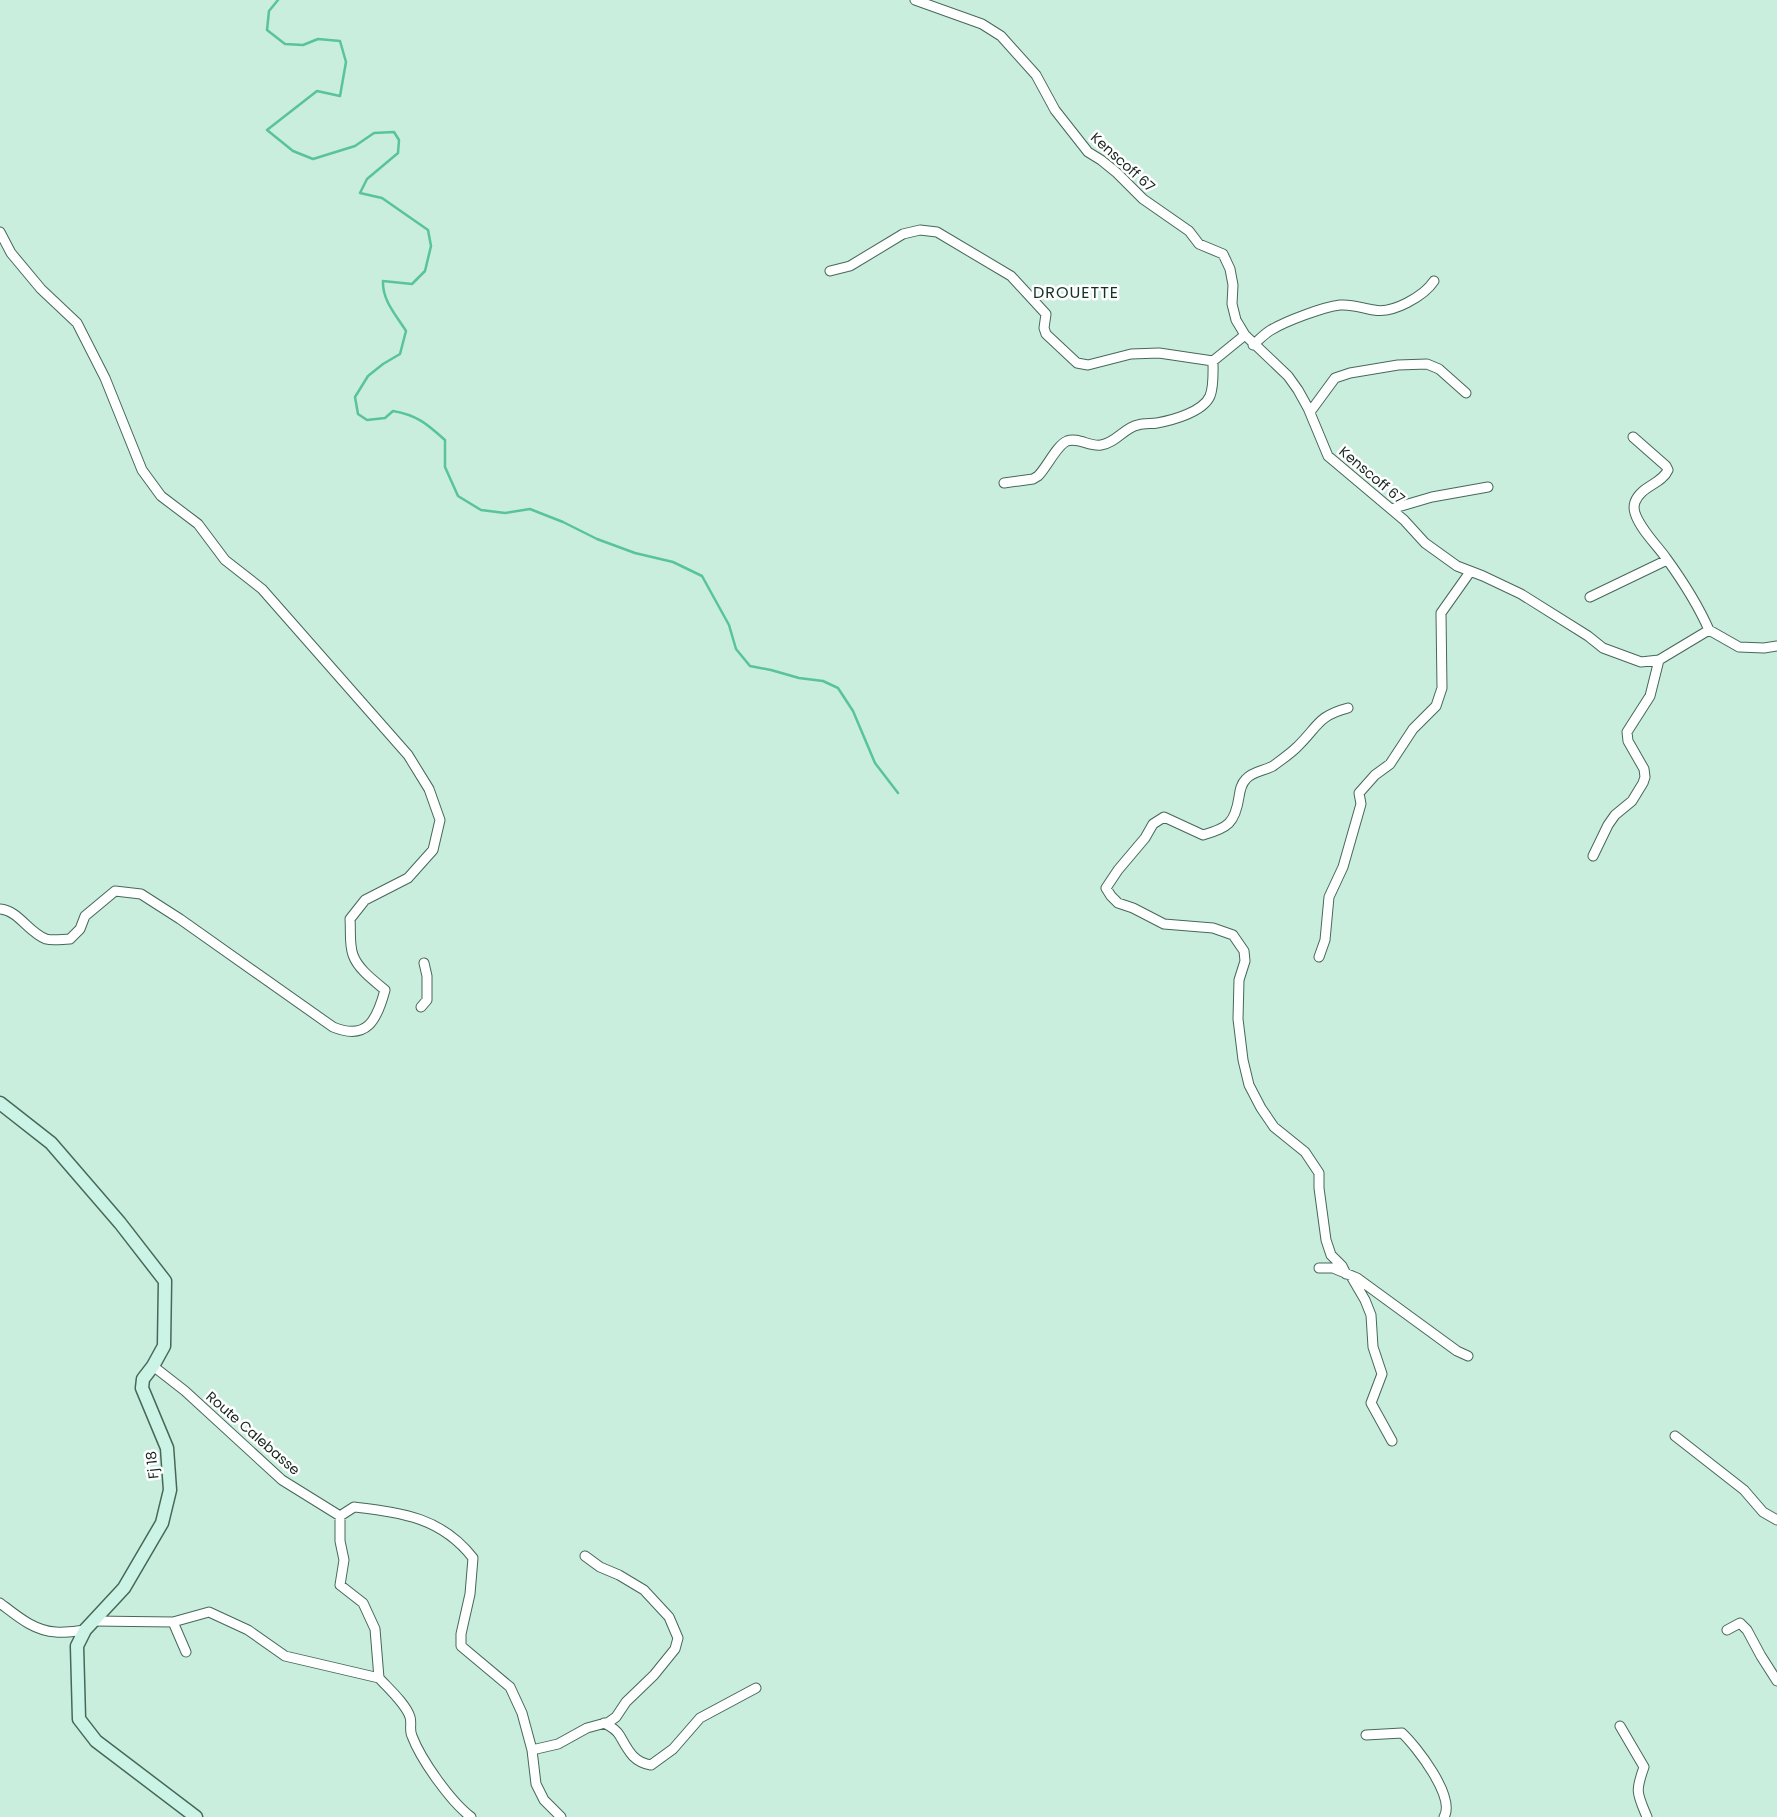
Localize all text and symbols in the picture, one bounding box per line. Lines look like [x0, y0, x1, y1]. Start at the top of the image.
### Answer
street label: Kenscoff 67 [1086, 128, 1160, 197]
district label: DROUETTE [1033, 281, 1119, 304]
street label: Kenscoff 67 [1335, 442, 1409, 509]
street label: Route Calebasse [202, 1387, 305, 1480]
street label: Fj 18 [141, 1450, 163, 1480]

